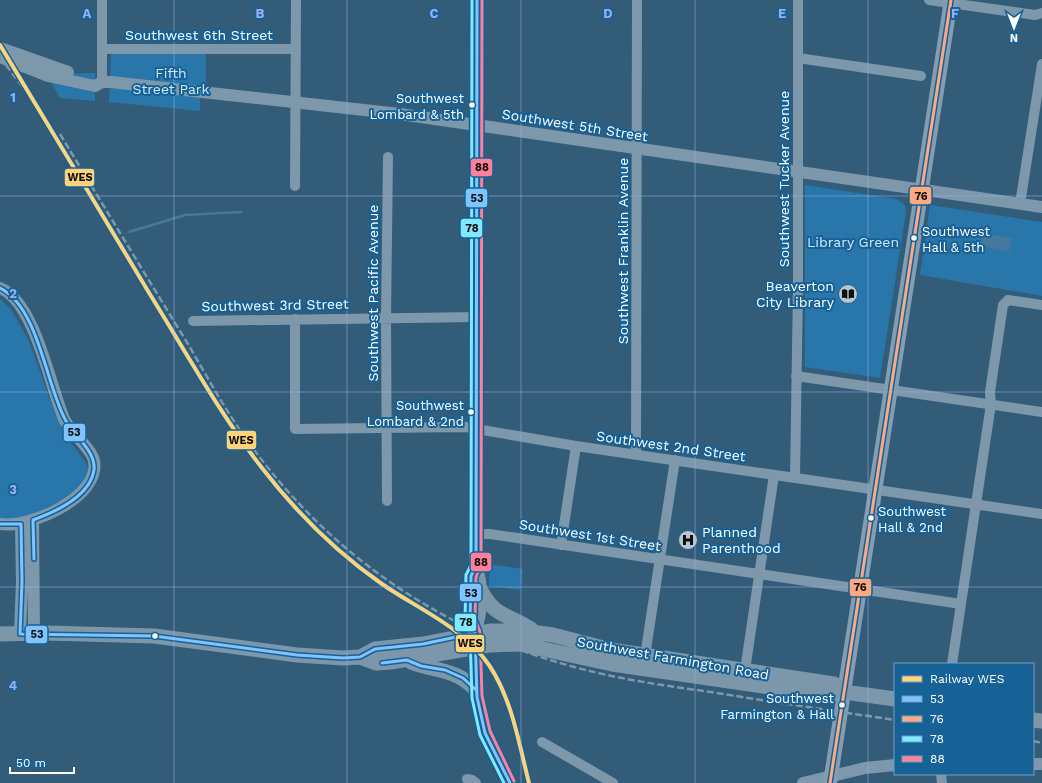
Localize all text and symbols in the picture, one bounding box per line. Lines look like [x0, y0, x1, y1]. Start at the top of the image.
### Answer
text: A [83, 6, 92, 21]
text: B [256, 6, 265, 21]
text: C [430, 6, 439, 21]
text: D [603, 6, 613, 21]
text: E [778, 6, 786, 21]
text: F [951, 6, 959, 21]
north arrow [994, 8, 1034, 48]
street label: Southwest 6th Street [125, 27, 273, 43]
text: N [1010, 31, 1018, 44]
park label: Fifth Street Park [132, 65, 210, 97]
text: 1 [10, 90, 16, 105]
place label: Southwest Lombard & 5th [369, 91, 465, 122]
street label: Southwest Tucker Avenue [776, 91, 792, 267]
marker: Southwest Lombard & 5th [467, 100, 477, 110]
street label: Southwest 5th Street [501, 106, 649, 144]
line badge: 88 [470, 158, 493, 177]
street label: Southwest Franklin Avenue [615, 158, 631, 344]
text: 88 [475, 161, 489, 174]
line badge: WES [64, 168, 95, 187]
text: WES [67, 171, 93, 184]
line badge: 76 [909, 186, 932, 205]
line badge: 53 [465, 188, 488, 208]
text: 76 [914, 190, 928, 203]
text: 53 [471, 192, 484, 205]
street label: Southwest Pacific Avenue [365, 205, 381, 381]
line badge: 78 [460, 218, 483, 238]
text: 78 [465, 222, 479, 235]
place label: Southwest Hall & 5th [922, 224, 991, 255]
marker: Southwest Hall & 5th [909, 233, 919, 243]
park label: Library Green [807, 234, 899, 250]
place label: Beaverton City Library [756, 278, 835, 310]
library icon: Beaverton City Library [837, 283, 859, 305]
text: 2 [9, 286, 17, 301]
street label: Southwest 3rd Street [201, 296, 349, 314]
place label: Southwest Lombard & 2nd [367, 398, 465, 429]
marker: Southwest Lombard & 2nd [466, 407, 476, 417]
line badge: 53 [63, 423, 86, 442]
text: 53 [68, 426, 81, 439]
street label: Southwest 2nd Street [595, 428, 747, 464]
line badge: WES [226, 430, 257, 450]
text: WES [228, 434, 254, 447]
text: 3 [9, 482, 17, 497]
place label: Southwest Hall & 2nd [878, 504, 947, 535]
marker: Southwest Hall & 2nd [866, 513, 876, 523]
street label: Southwest 1st Street [518, 516, 662, 554]
place label: Planned Parenthood [702, 524, 781, 556]
hospital icon: Planned Parenthood [677, 529, 699, 551]
line badge: 88 [470, 552, 492, 572]
text: 88 [474, 556, 488, 569]
line badge: 76 [849, 578, 872, 597]
text: 76 [853, 581, 867, 594]
line badge: 53 [459, 583, 482, 602]
text: 53 [465, 587, 478, 600]
line badge: 78 [454, 613, 477, 632]
text: 78 [459, 616, 473, 629]
line badge: 53 [25, 625, 48, 644]
text: 53 [31, 628, 44, 641]
unlabelled marker [150, 631, 160, 641]
street label: Southwest Farmington Road [576, 633, 770, 683]
line badge: WES [455, 634, 485, 653]
text: WES [457, 637, 483, 650]
legend [894, 663, 1034, 775]
text: Railway WES [930, 672, 1004, 686]
text: 4 [9, 678, 18, 693]
place label: Southwest Farmington & Hall [720, 691, 835, 722]
text: 53 [930, 692, 944, 706]
marker: Southwest Farmington & Hall [837, 700, 847, 710]
text: 76 [930, 712, 944, 726]
text: 78 [930, 732, 944, 746]
scale bar [10, 749, 74, 775]
text: 88 [930, 752, 945, 766]
text: 50 m [16, 756, 46, 770]

